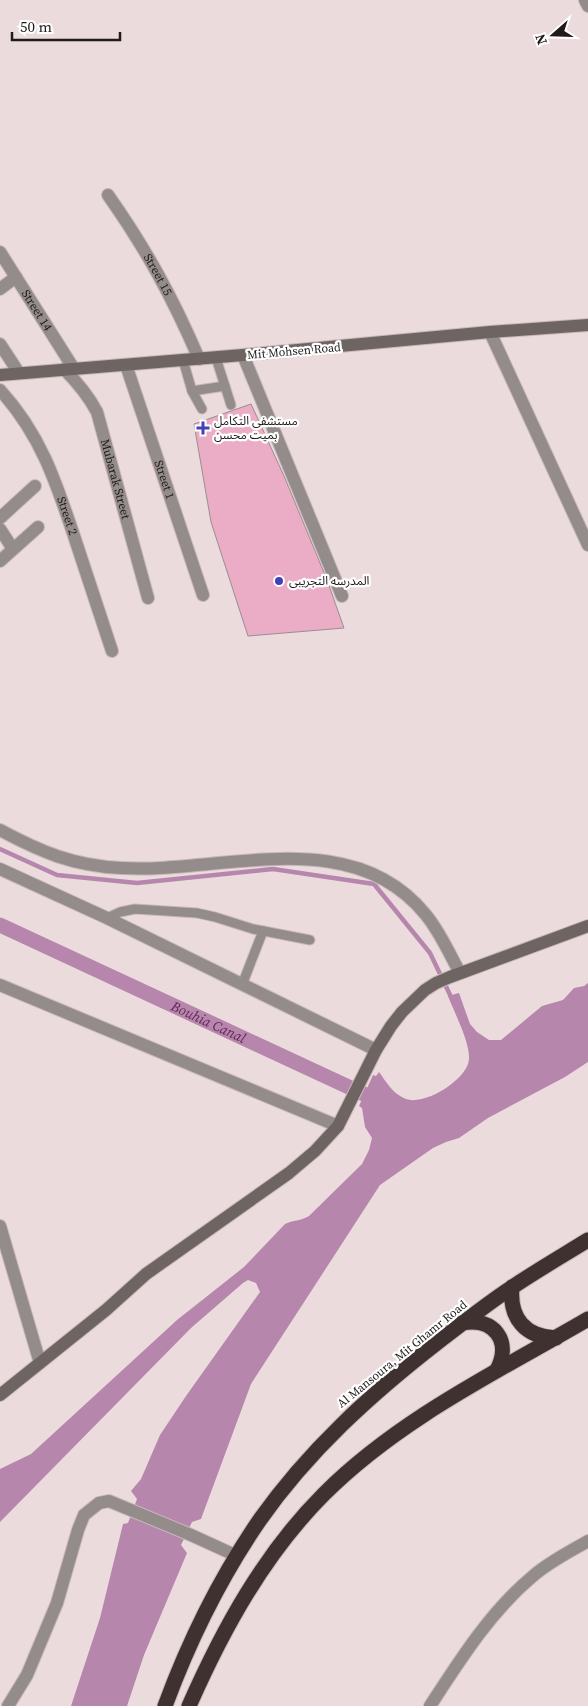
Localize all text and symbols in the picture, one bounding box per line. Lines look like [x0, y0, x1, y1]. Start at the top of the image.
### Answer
scale bar [12, 10, 120, 42]
north arrow [528, 10, 578, 60]
text: 50 m [20, 16, 52, 37]
text: N [530, 31, 552, 48]
street label: Street 15 [140, 251, 176, 298]
street label: Street 14 [18, 287, 56, 334]
street label: Mit Mohsen Road [247, 339, 342, 363]
place label: مستشفى التكامل بميت محسن [214, 413, 298, 443]
marker: مستشفى التكامل بميت محسن [196, 421, 210, 435]
street label: Mubarak Street [97, 437, 134, 521]
street label: Street 1 [150, 458, 178, 501]
street label: Street 2 [53, 494, 81, 537]
place label: المدرسه التجريبى [289, 573, 370, 589]
marker: المدرسه التجريبى [273, 575, 285, 587]
water label: Bouhia Canal [167, 996, 249, 1048]
street label: Al Mansoura, Mit Ghamr Road [334, 1296, 470, 1411]

